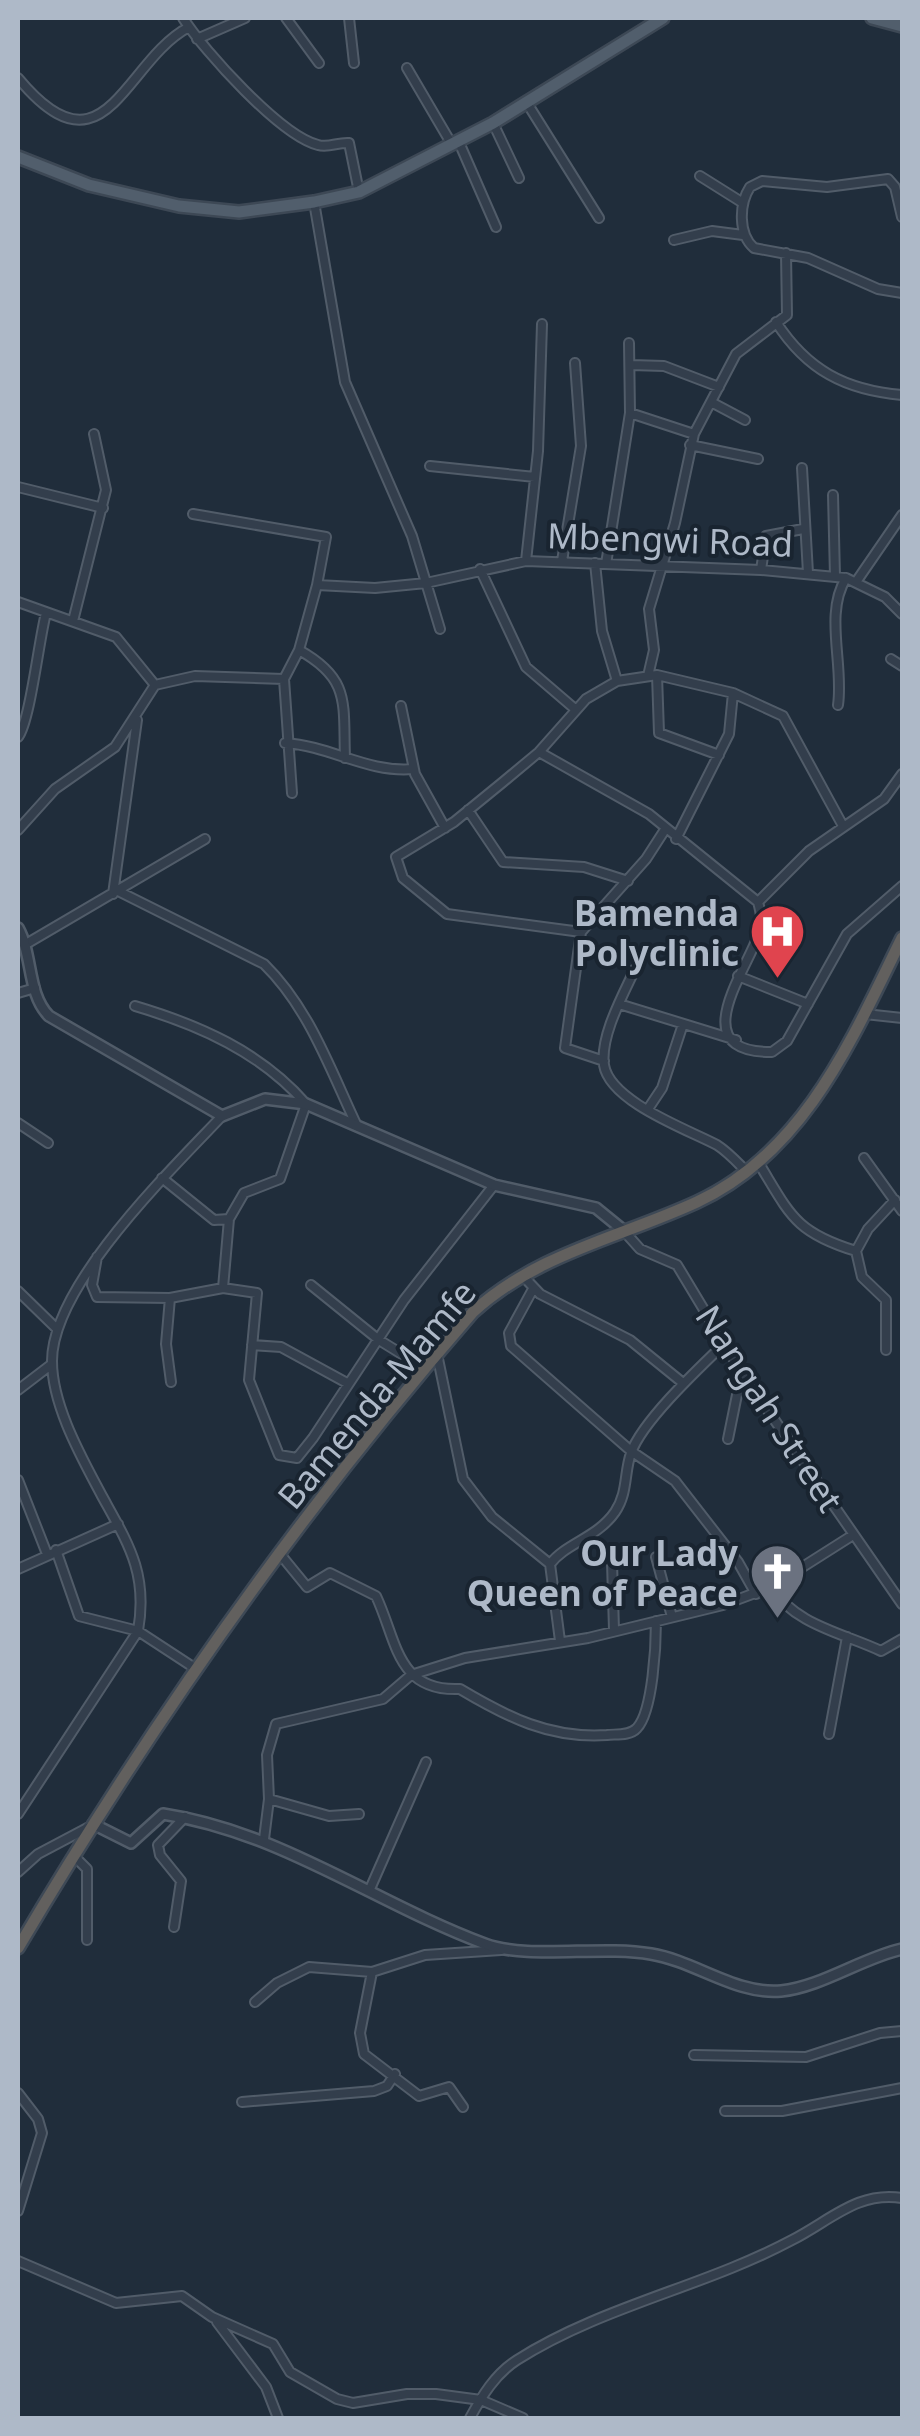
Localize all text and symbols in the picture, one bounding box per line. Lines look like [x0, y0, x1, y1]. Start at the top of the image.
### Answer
street label: Mbengwi Road [546, 511, 794, 567]
place label: Bamenda Polyclinic [574, 889, 739, 976]
hospital icon: Bamenda Polyclinic [748, 902, 808, 981]
street label: Bamenda-Mamfe [266, 1270, 486, 1518]
street label: Nangah Street [686, 1296, 854, 1520]
place label: Our Lady Queen of Peace [467, 1529, 738, 1616]
church icon: Our Lady Queen of Peace [747, 1542, 807, 1621]

